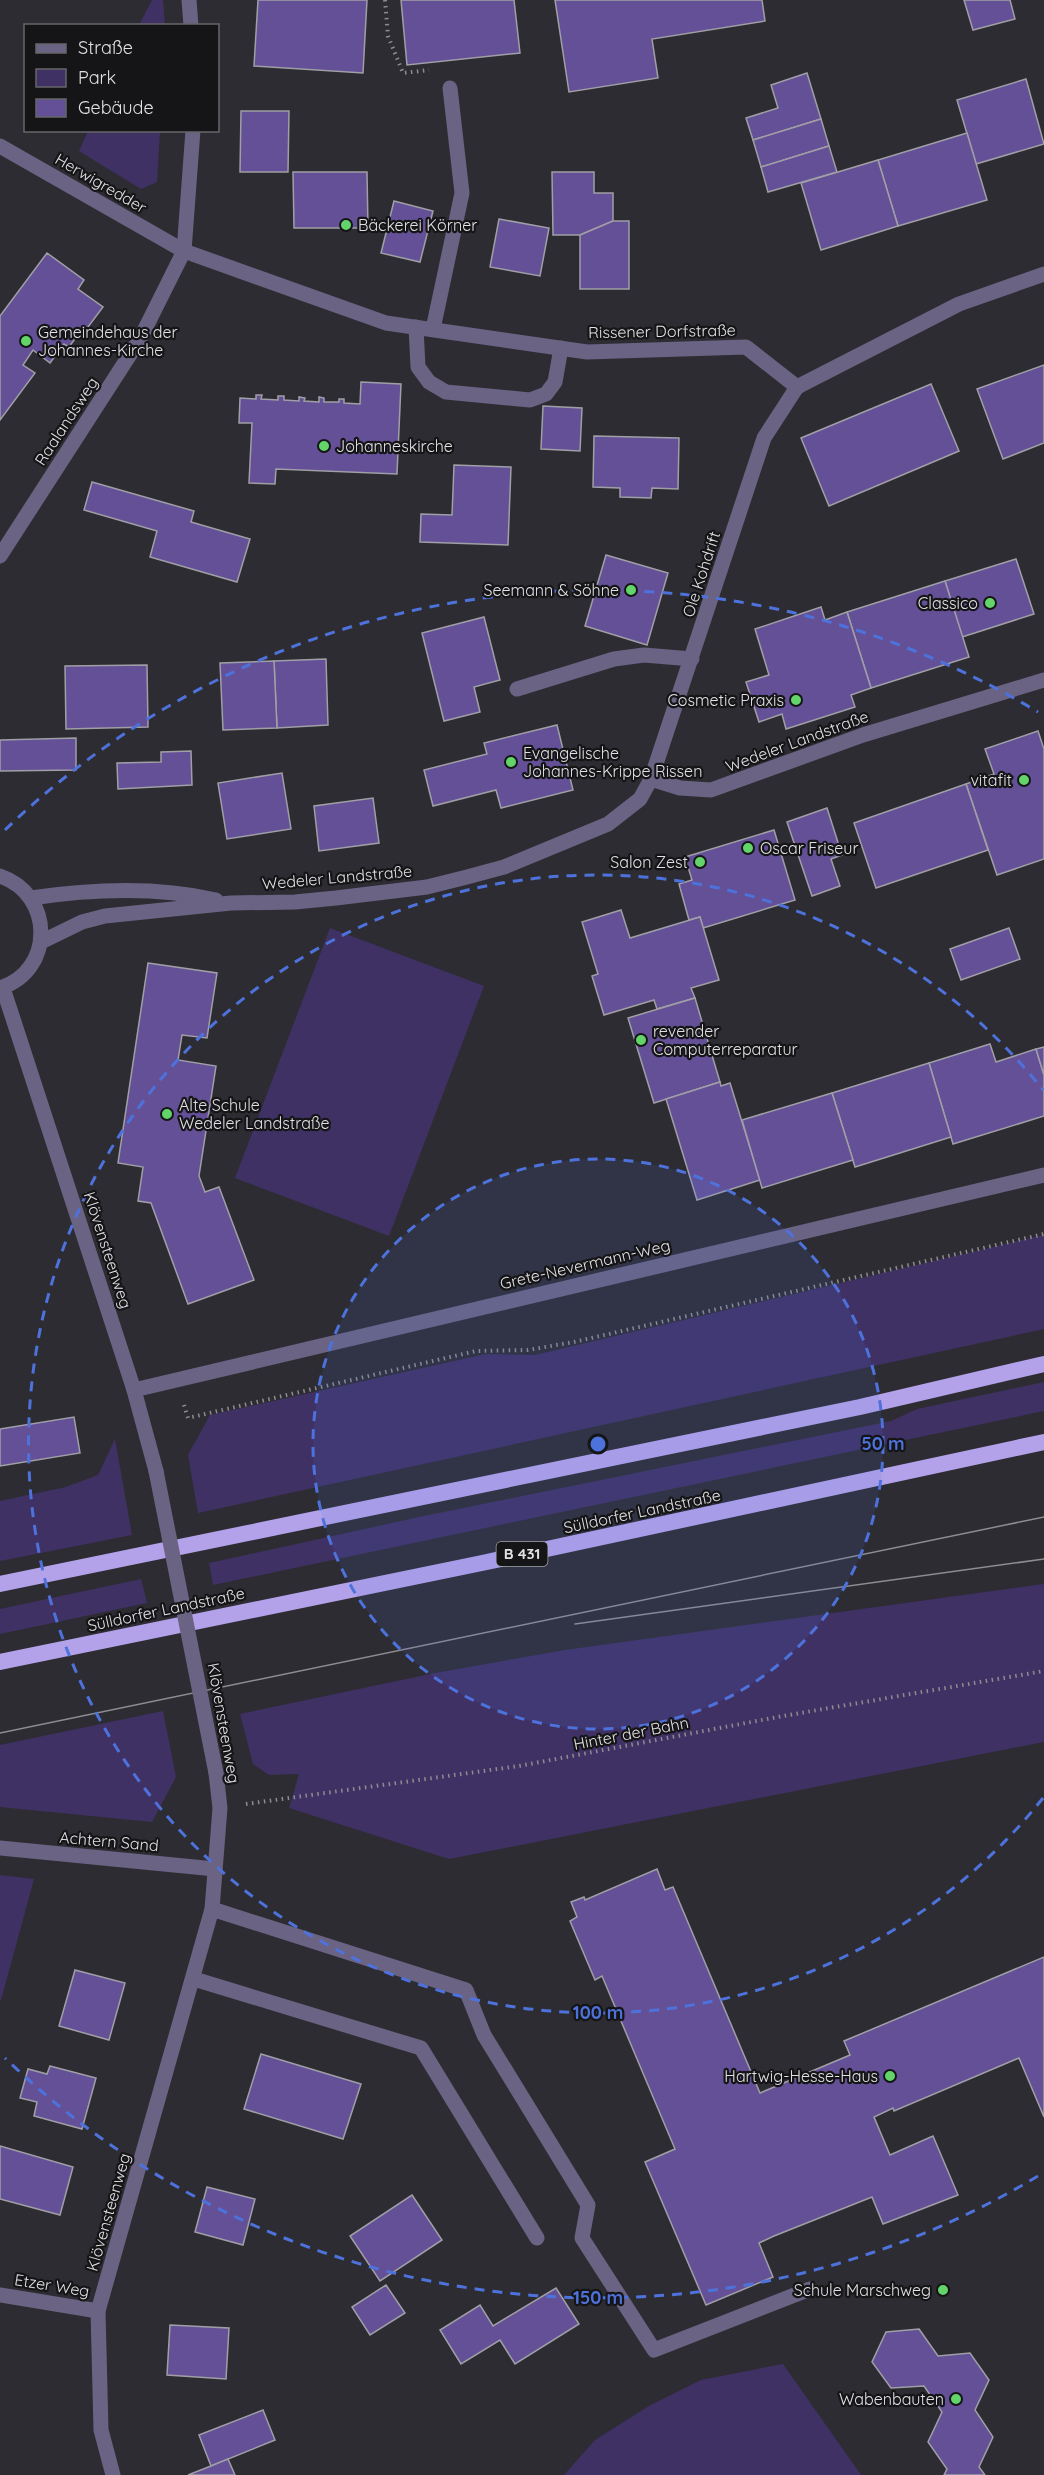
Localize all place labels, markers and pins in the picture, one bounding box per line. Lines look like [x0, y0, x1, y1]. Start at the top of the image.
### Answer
place label: Bäckerei Körner [358, 215, 477, 235]
marker: Bäckerei Körner [339, 218, 353, 232]
place label: Gemeindehaus der Johannes-Kirche [38, 322, 178, 360]
marker: Gemeindehaus der Johannes-Kirche [19, 334, 33, 348]
place label: Johanneskirche [336, 436, 453, 456]
marker: Johanneskirche [317, 439, 331, 453]
place label: Seemann & Söhne [484, 580, 619, 600]
marker: Seemann & Söhne [624, 583, 638, 597]
place label: Classico [918, 593, 978, 613]
marker: Classico [983, 596, 997, 610]
place label: Cosmetic Praxis [667, 690, 784, 710]
marker: Cosmetic Praxis [789, 693, 803, 707]
place label: Evangelische Johannes-Krippe Rissen [523, 743, 702, 781]
marker: Evangelische Johannes-Krippe Rissen [504, 755, 518, 769]
place label: vitafit [970, 770, 1012, 790]
marker: vitafit [1017, 773, 1031, 787]
place label: Oscar Friseur [760, 838, 859, 858]
marker: Oscar Friseur [741, 841, 755, 855]
place label: Salon Zest [610, 852, 688, 872]
marker: Salon Zest [693, 855, 707, 869]
place label: revender Computerreparatur [653, 1021, 798, 1059]
marker: revender Computerreparatur [634, 1033, 648, 1047]
place label: Alte Schule Wedeler Landstraße [179, 1095, 330, 1133]
marker: Alte Schule Wedeler Landstraße [160, 1107, 174, 1121]
centre of rings [588, 1434, 608, 1454]
place label: Hartwig-Hesse-Haus [724, 2066, 878, 2086]
marker: Hartwig-Hesse-Haus [883, 2069, 897, 2083]
place label: Schule Marschweg [794, 2280, 931, 2300]
marker: Schule Marschweg [936, 2283, 950, 2297]
place label: Wabenbauten [839, 2389, 944, 2409]
marker: Wabenbauten [949, 2392, 963, 2406]

